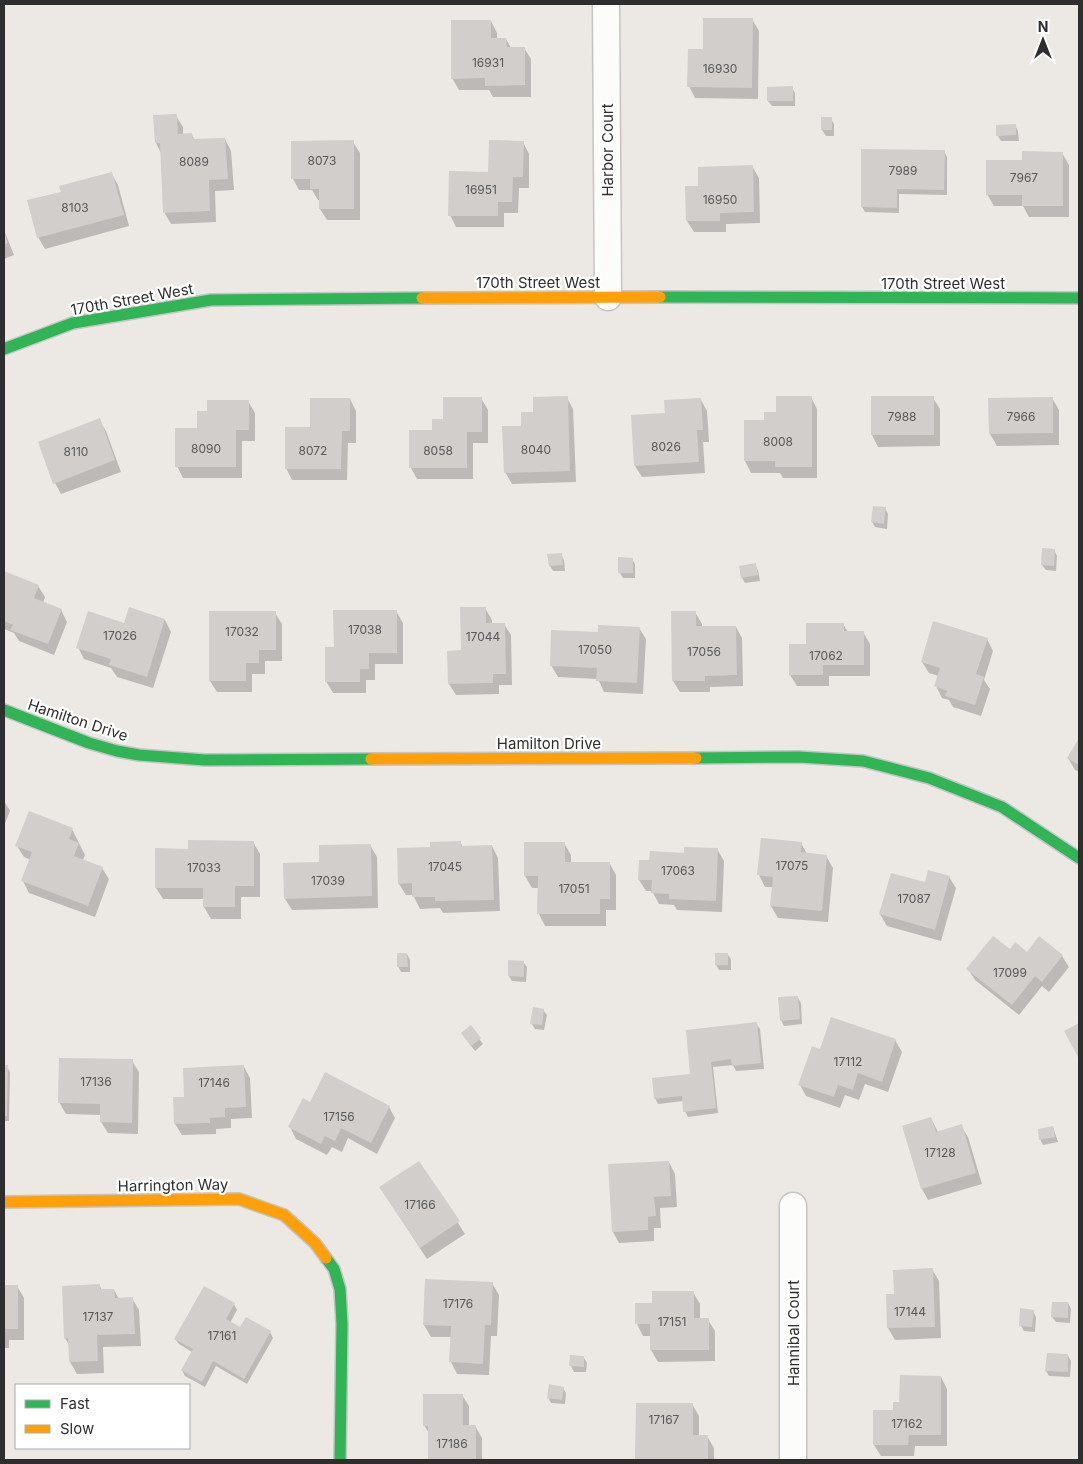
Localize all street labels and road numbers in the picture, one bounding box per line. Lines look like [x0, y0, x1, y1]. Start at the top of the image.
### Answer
street label: Harbor Court [598, 103, 617, 197]
street label: 170th Street West [476, 273, 600, 292]
street label: 170th Street West [881, 274, 1005, 293]
street label: 170th Street West [69, 279, 195, 319]
street label: Hamilton Drive [25, 695, 131, 745]
street label: Hamilton Drive [497, 734, 601, 753]
street label: Harrington Way [118, 1175, 229, 1195]
street label: Hannibal Court [784, 1280, 803, 1386]

